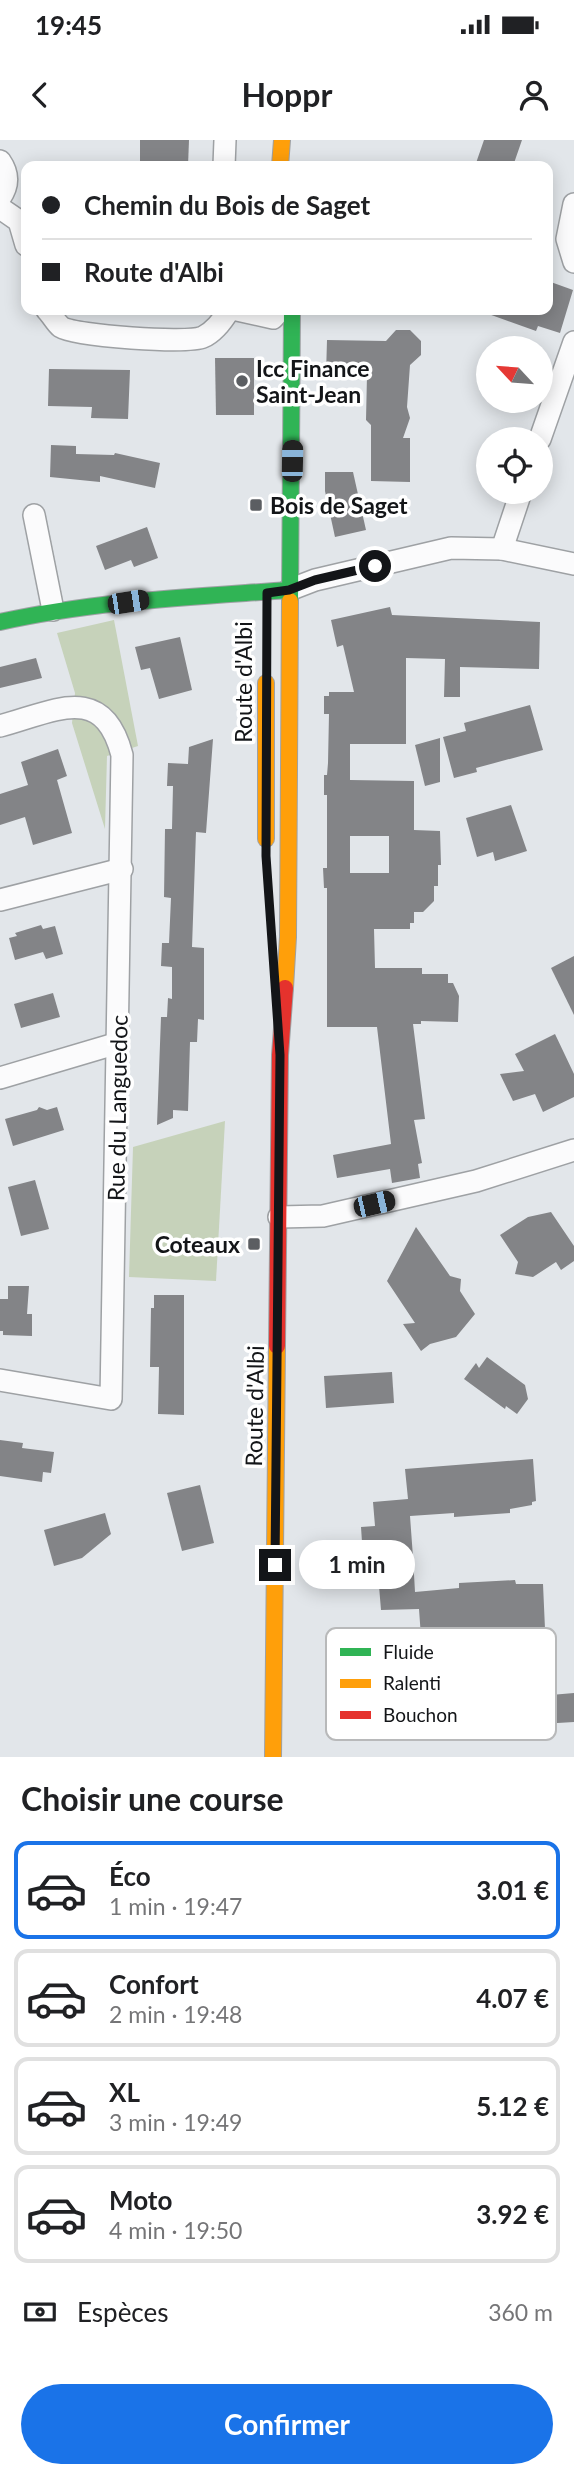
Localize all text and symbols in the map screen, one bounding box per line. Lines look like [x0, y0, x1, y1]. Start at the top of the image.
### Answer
text: 19:45 [35, 9, 102, 41]
text: Hoppr [242, 75, 332, 114]
icon: back [21, 76, 59, 114]
icon: person [515, 76, 553, 114]
text: Chemin du Bois de Saget [84, 189, 370, 221]
text: Route d'Albi [84, 256, 224, 288]
north arrow [476, 336, 553, 413]
map controls [476, 336, 553, 504]
place label: Icc Finance Saint-Jean [256, 354, 370, 408]
marker: Icc Finance Saint-Jean [234, 373, 250, 389]
button: locate [476, 427, 553, 504]
car [282, 440, 303, 482]
place label: Bois de Saget [270, 491, 408, 519]
marker: Bois de Saget [248, 497, 264, 513]
route start [359, 550, 391, 582]
car [106, 588, 151, 616]
street label: Route d'Albi [229, 621, 257, 743]
street label: Rue du Languedoc [101, 1015, 133, 1201]
car [352, 1189, 397, 1219]
place label: Coteaux [155, 1230, 240, 1258]
marker: Coteaux [246, 1236, 262, 1252]
street label: Route d'Albi [239, 1345, 269, 1467]
callout: 1 min [300, 1540, 415, 1590]
route end [259, 1549, 291, 1581]
text: 1 min [328, 1550, 386, 1578]
legend [326, 1628, 556, 1740]
text: Fluide [383, 1640, 434, 1663]
text: Ralenti [383, 1671, 441, 1694]
text: Bouchon [383, 1703, 458, 1726]
text: Choisir une course [21, 1779, 284, 1818]
icon: car [25, 1859, 88, 1922]
text: Éco [109, 1860, 151, 1892]
text: 3.01 € [476, 1874, 549, 1906]
text: 1 min · 19:47 [109, 1892, 242, 1920]
icon: car [25, 1967, 88, 2030]
text: Confort [109, 1968, 199, 2000]
text: 4.07 € [476, 1982, 549, 2014]
text: 2 min · 19:48 [109, 2000, 242, 2028]
icon: car [25, 2075, 88, 2138]
text: XL [109, 2076, 140, 2108]
text: 5.12 € [476, 2090, 549, 2122]
text: 3 min · 19:49 [109, 2108, 242, 2136]
icon: car [25, 2183, 88, 2246]
text: Moto [109, 2184, 172, 2216]
text: 3.92 € [476, 2198, 549, 2230]
text: 4 min · 19:50 [109, 2216, 242, 2244]
icon: cash [21, 2293, 59, 2331]
text: Espèces [77, 2296, 169, 2328]
text: 360 m [488, 2298, 553, 2326]
button: Confirmer [21, 2384, 553, 2464]

